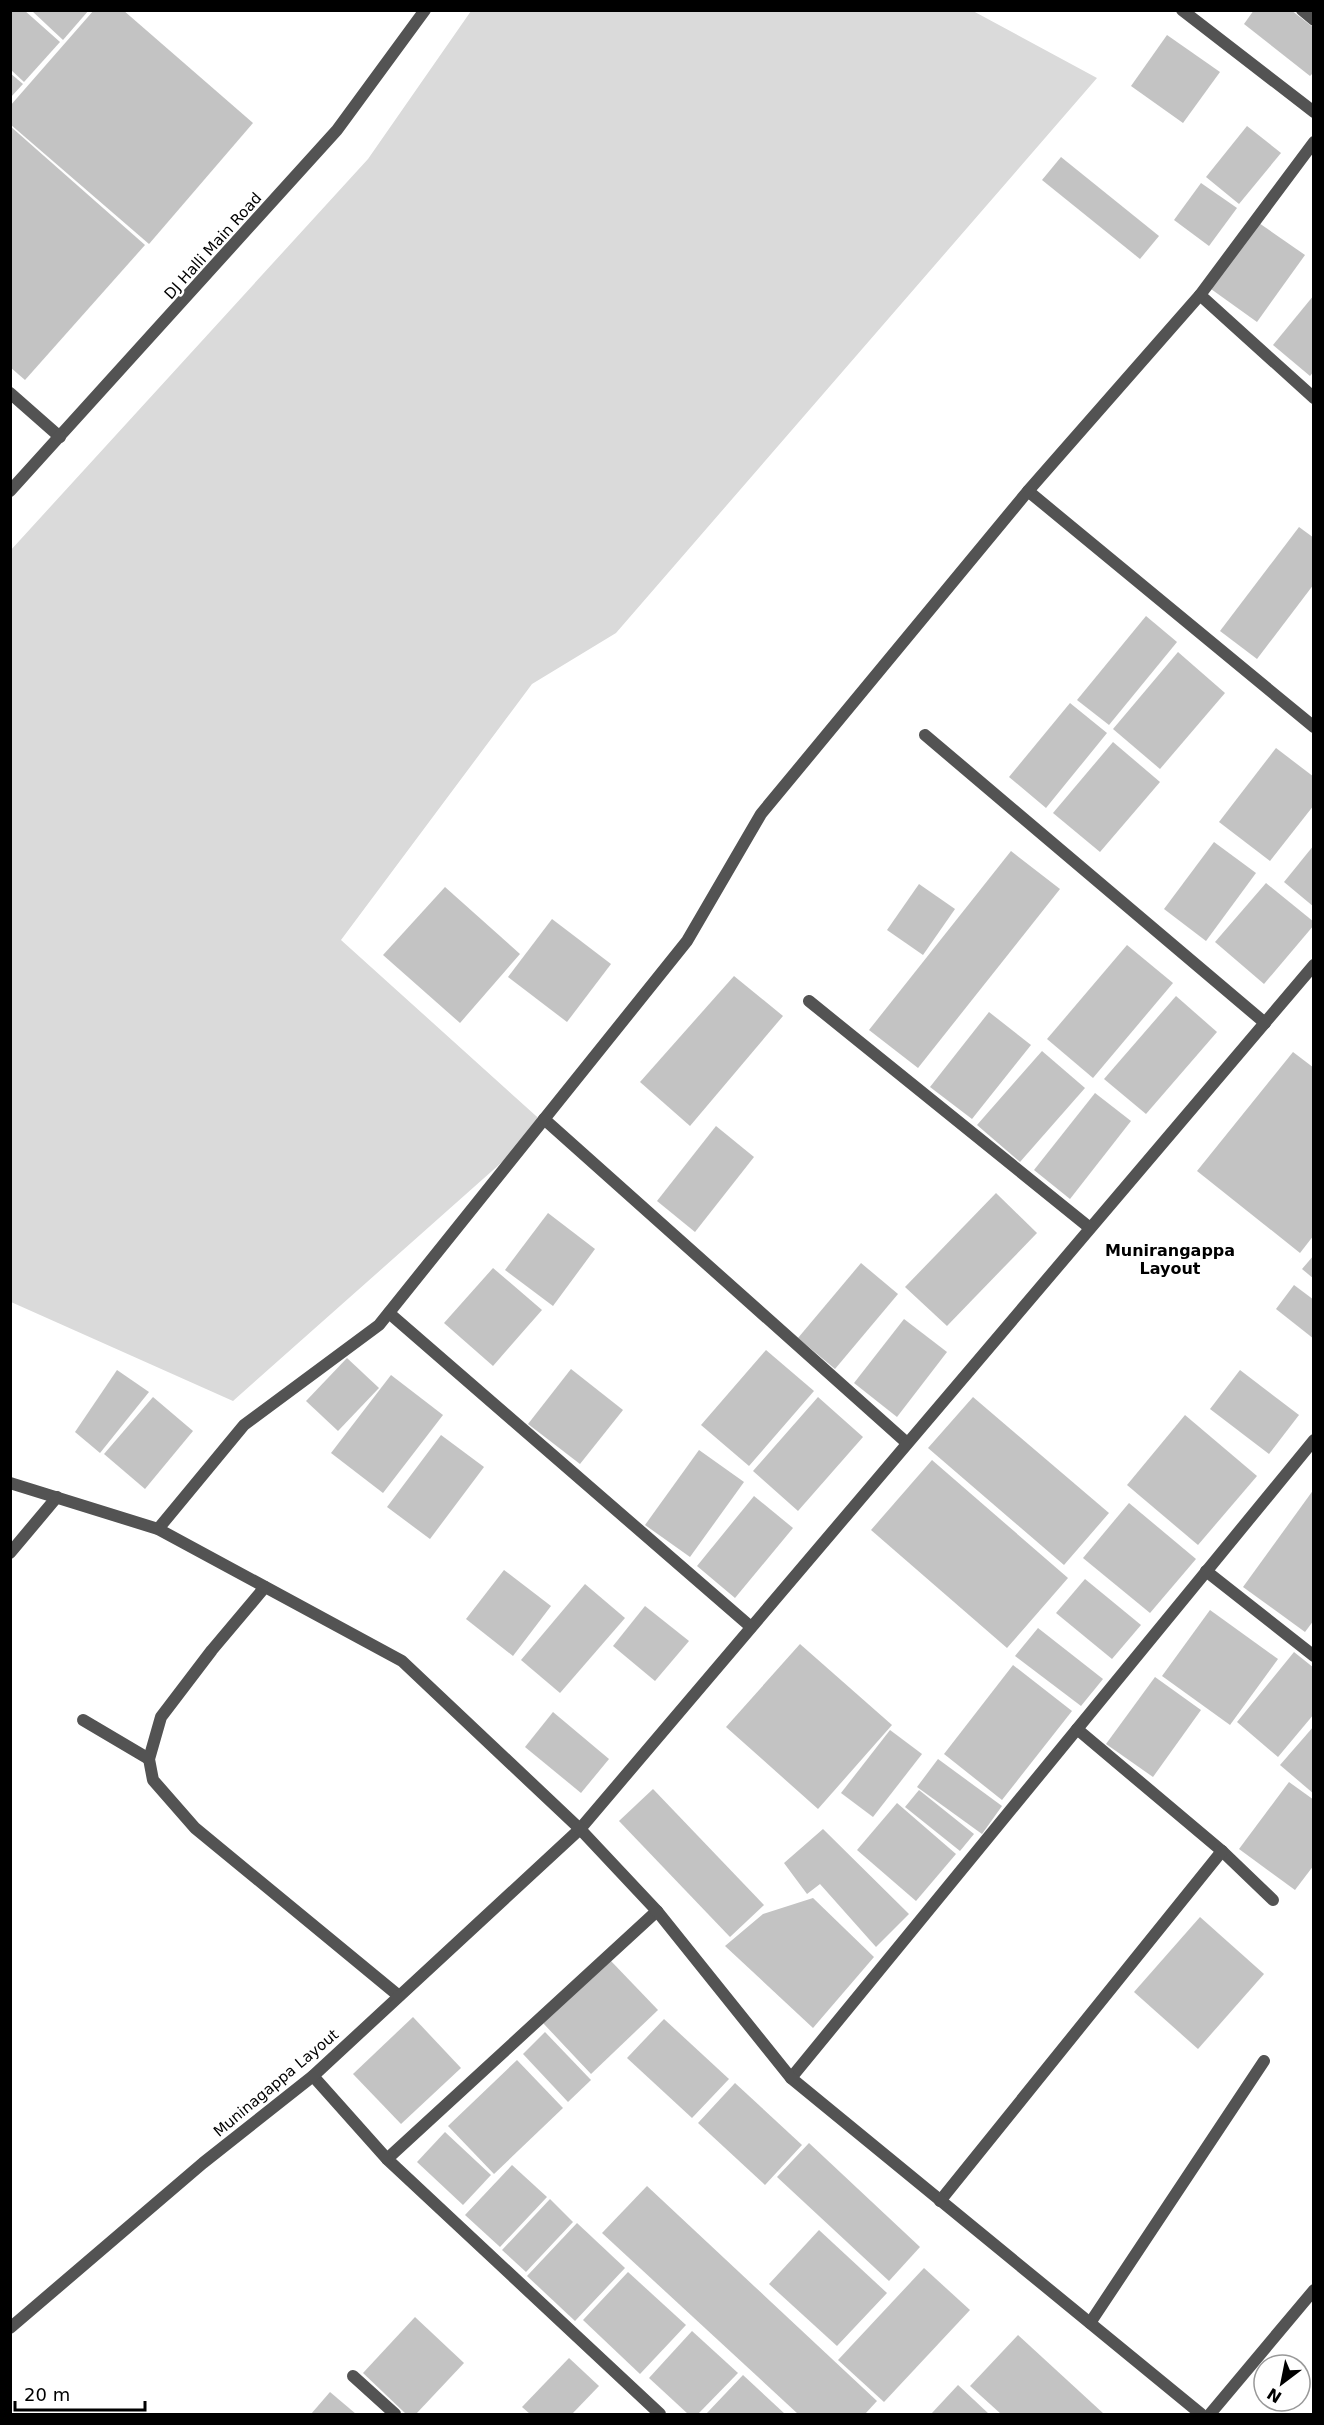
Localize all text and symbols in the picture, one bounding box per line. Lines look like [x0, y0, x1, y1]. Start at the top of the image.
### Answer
street label: DJ Halli Main Road [161, 189, 265, 303]
district label: Munirangappa Layout [1105, 1241, 1235, 1278]
street label: Muninagappa Layout [210, 2025, 342, 2141]
north arrow [1252, 2353, 1312, 2413]
scale bar [15, 2374, 146, 2412]
text: 20 m [24, 2384, 70, 2405]
text: N [1264, 2384, 1285, 2407]

